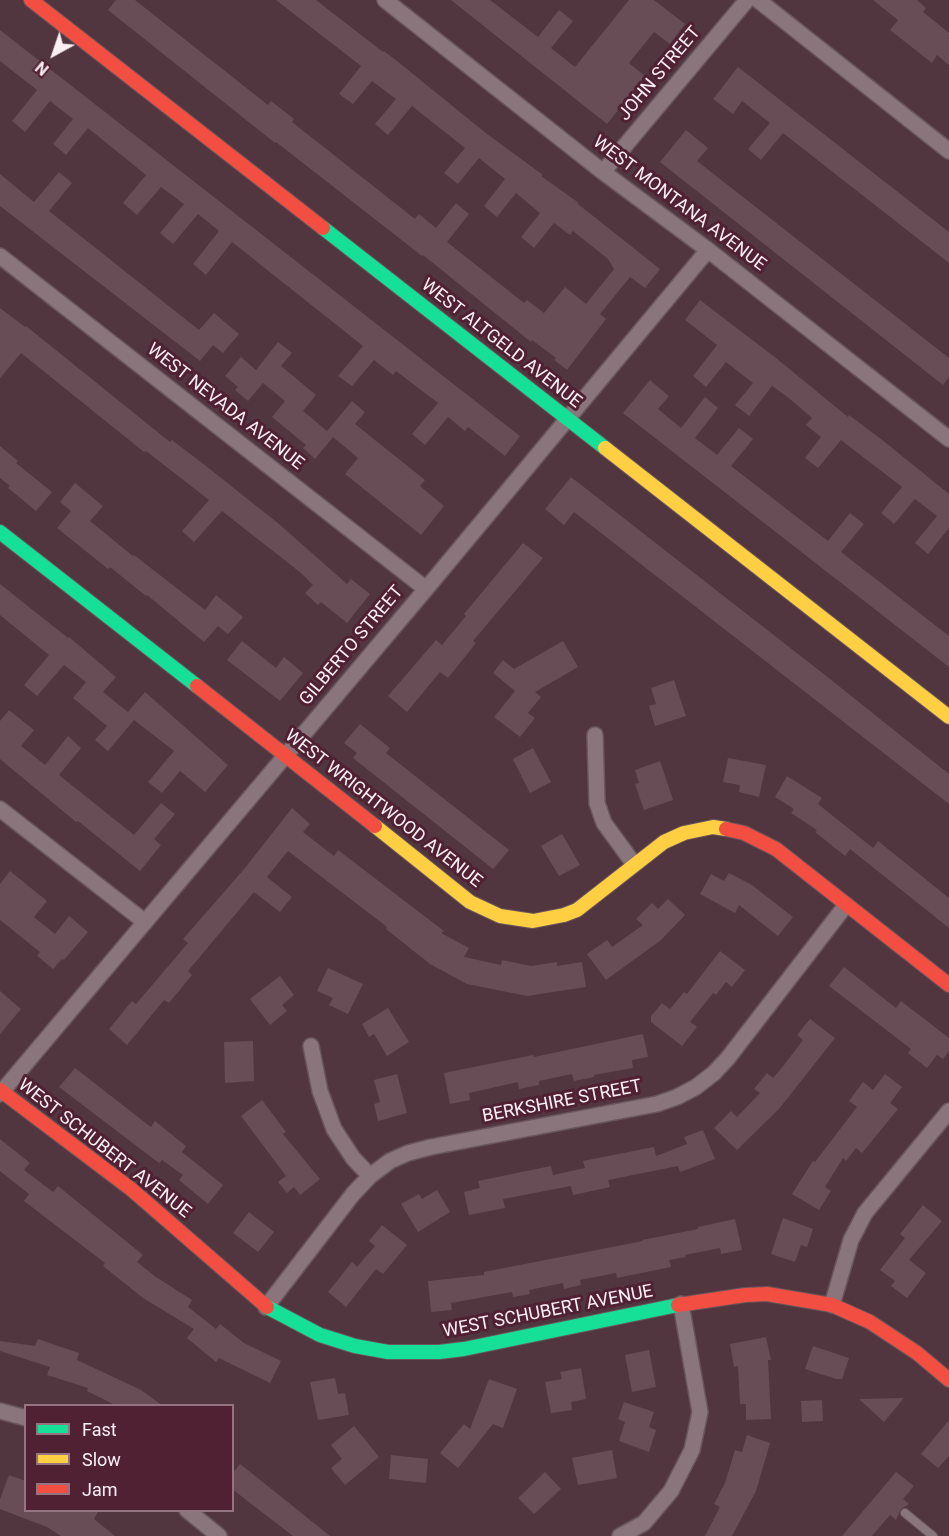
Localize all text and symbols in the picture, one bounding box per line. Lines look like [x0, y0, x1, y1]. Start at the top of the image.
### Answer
street label: JOHN STREET [614, 22, 706, 126]
north arrow [24, 24, 84, 84]
text: N [32, 57, 53, 79]
street label: WEST MONTANA AVENUE [588, 132, 770, 276]
street label: WEST ALTGELD AVENUE [417, 275, 585, 413]
street label: WEST NEVADA AVENUE [142, 339, 308, 475]
street label: GILBERTO STREET [296, 582, 408, 710]
street label: WEST WRIGHTWOOD AVENUE [280, 725, 486, 893]
street label: WEST SCHUBERT AVENUE [13, 1075, 195, 1223]
street label: BERKSHIRE STREET [480, 1076, 644, 1128]
street label: WEST SCHUBERT AVENUE [441, 1281, 655, 1343]
legend [24, 1404, 234, 1512]
text: Fast [82, 1419, 117, 1440]
text: Slow [82, 1449, 121, 1470]
text: Jam [82, 1479, 118, 1500]

